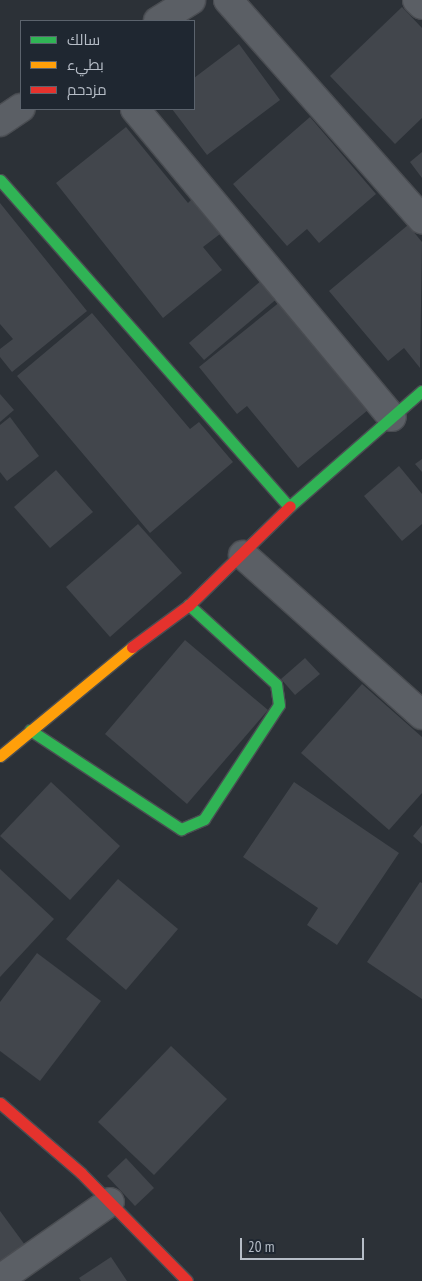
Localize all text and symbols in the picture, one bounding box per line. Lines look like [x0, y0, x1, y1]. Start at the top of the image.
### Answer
legend [20, 20, 195, 110]
text: سالك [67, 30, 100, 49]
text: بطيء [67, 55, 104, 74]
text: مزدحم [67, 80, 107, 99]
scale bar [242, 1228, 366, 1260]
text: 20 m [248, 1237, 274, 1256]

